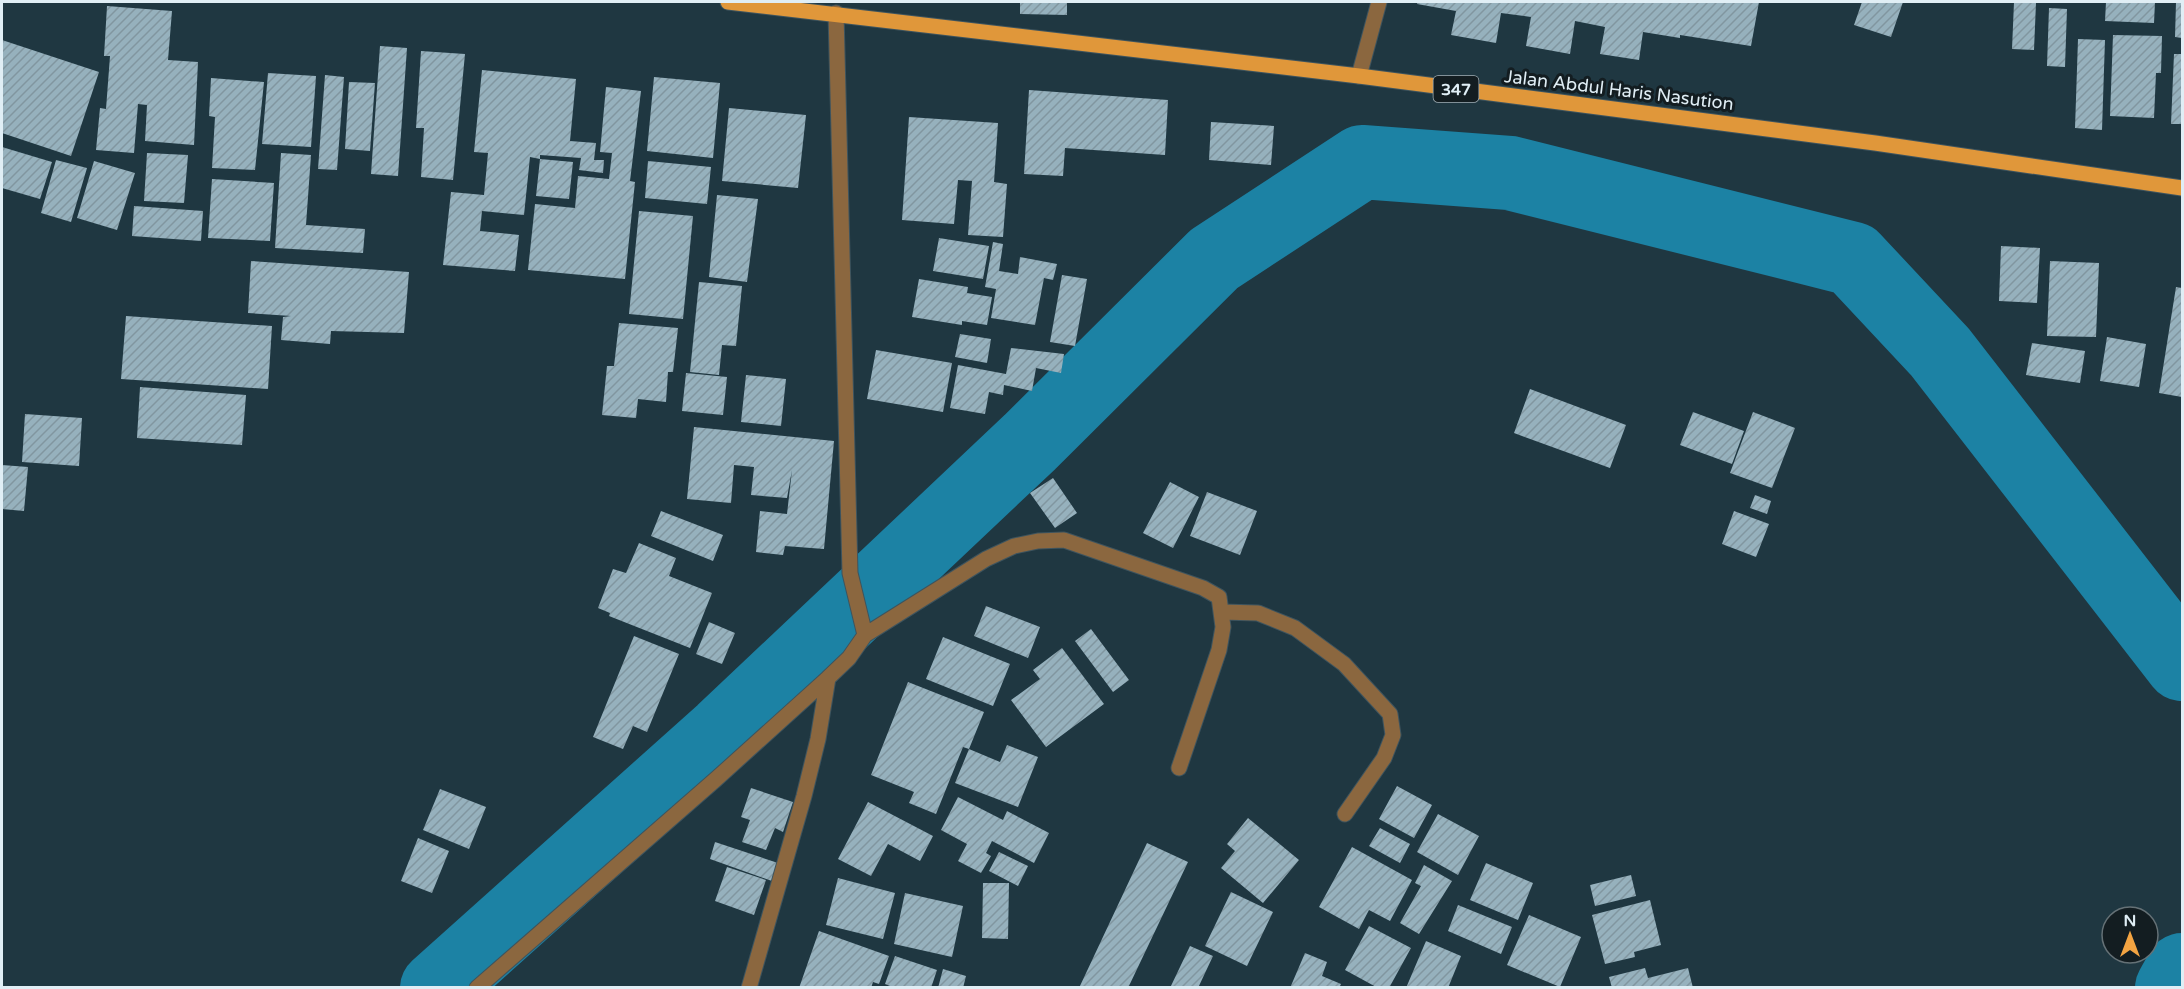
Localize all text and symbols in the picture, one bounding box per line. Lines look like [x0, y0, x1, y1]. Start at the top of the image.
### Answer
street label: Jalan Abdul Haris Nasution [1503, 65, 1735, 115]
road number: 347 [1434, 76, 1478, 102]
north arrow [2100, 905, 2160, 965]
text: N [2124, 911, 2136, 931]

